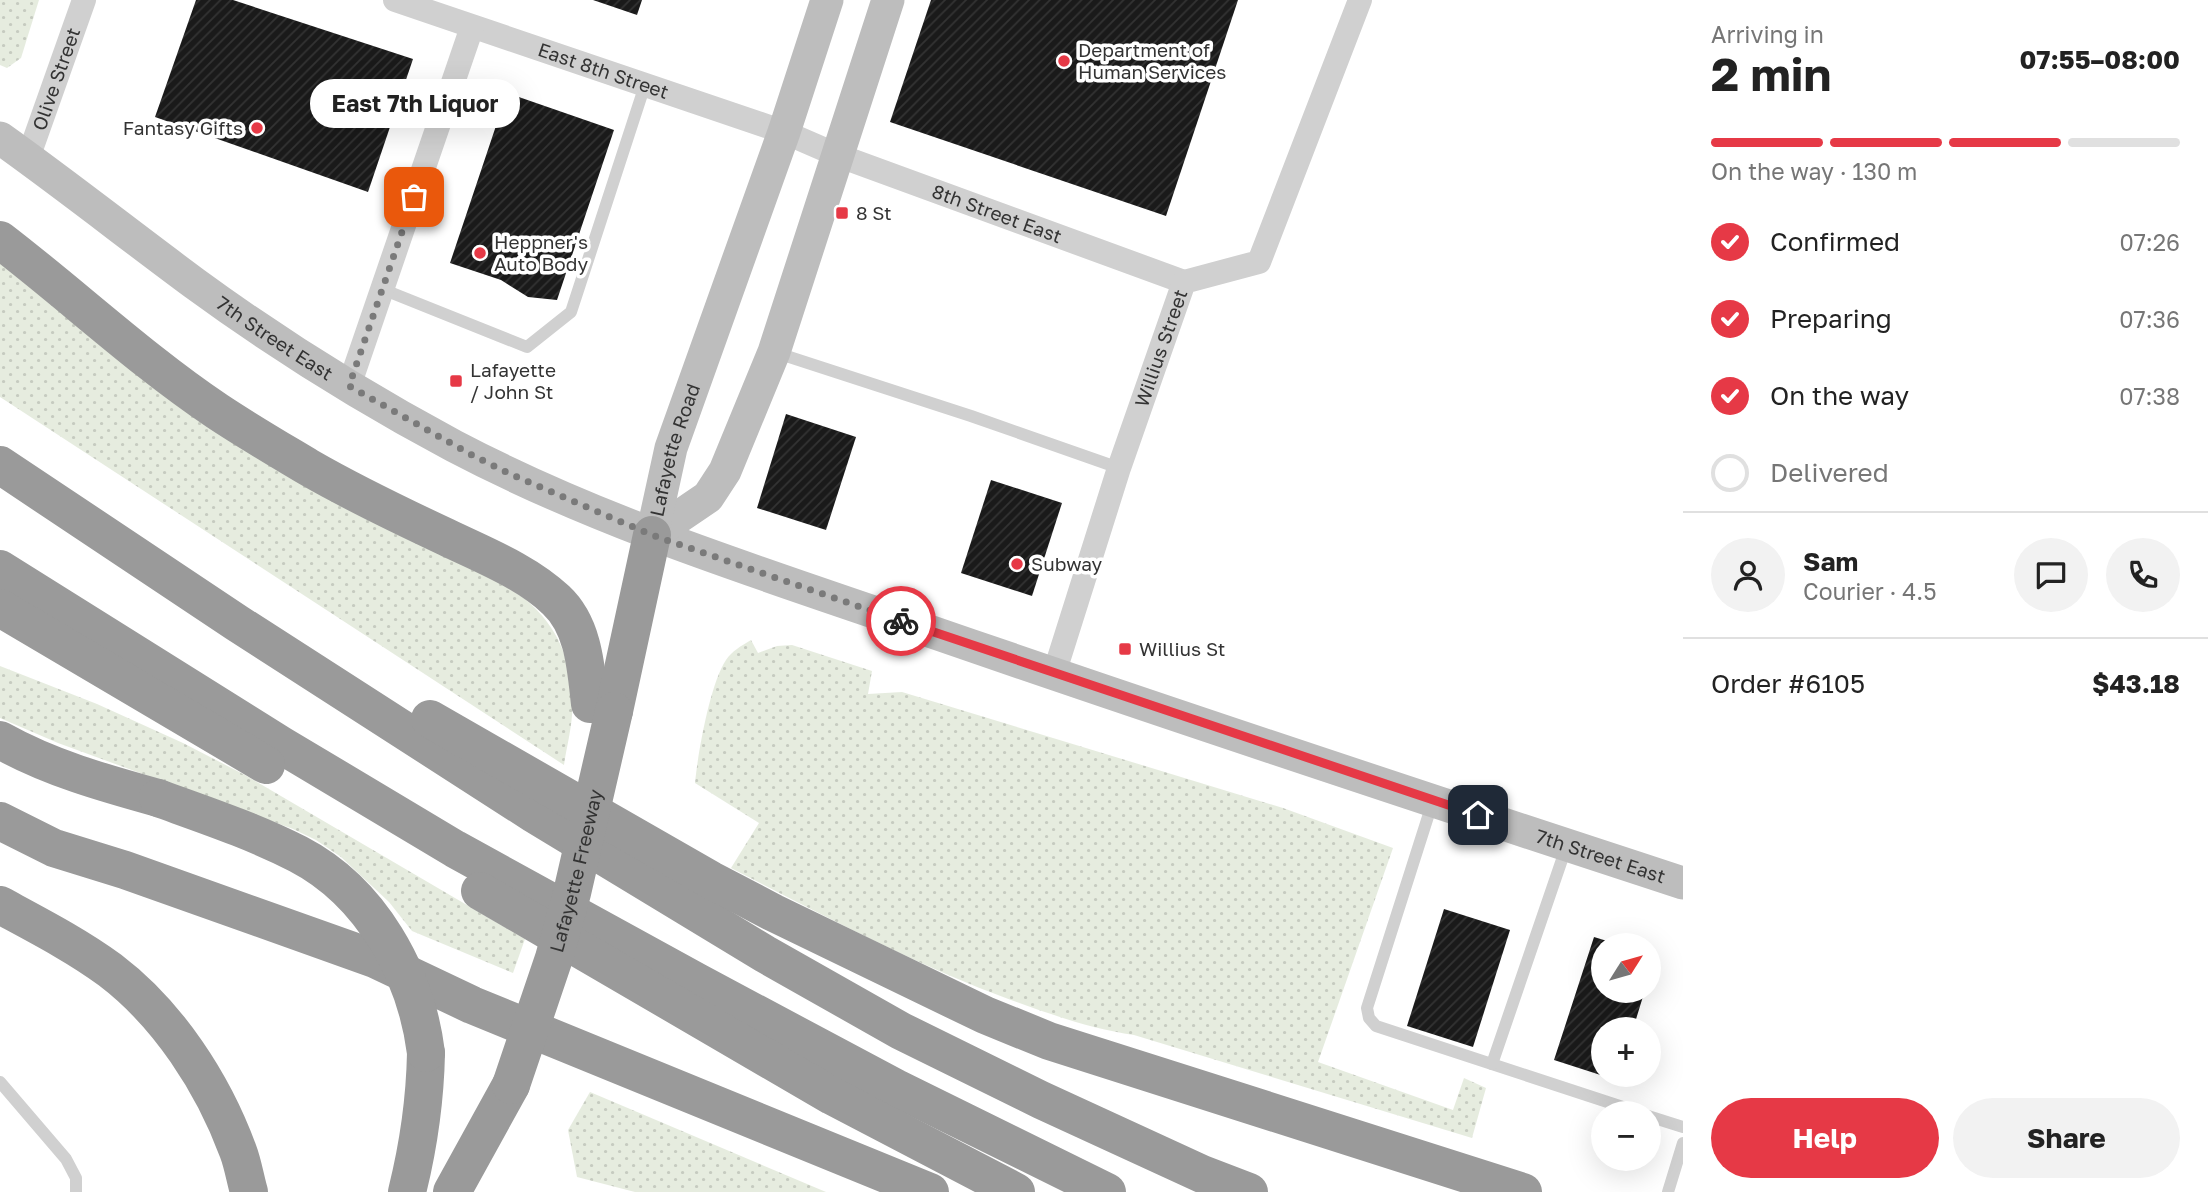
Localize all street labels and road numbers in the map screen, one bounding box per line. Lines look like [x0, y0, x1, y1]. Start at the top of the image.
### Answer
street label: Olive Street [27, 24, 84, 133]
street label: East 8th Street [535, 37, 672, 103]
street label: 8th Street East [929, 179, 1065, 247]
street label: Willius Street [1129, 286, 1192, 410]
street label: 7th Street East [212, 291, 337, 385]
street label: Lafayette Road [644, 380, 704, 518]
street label: Lafayette Freeway [544, 787, 607, 955]
street label: 7th Street East [1533, 824, 1669, 888]

